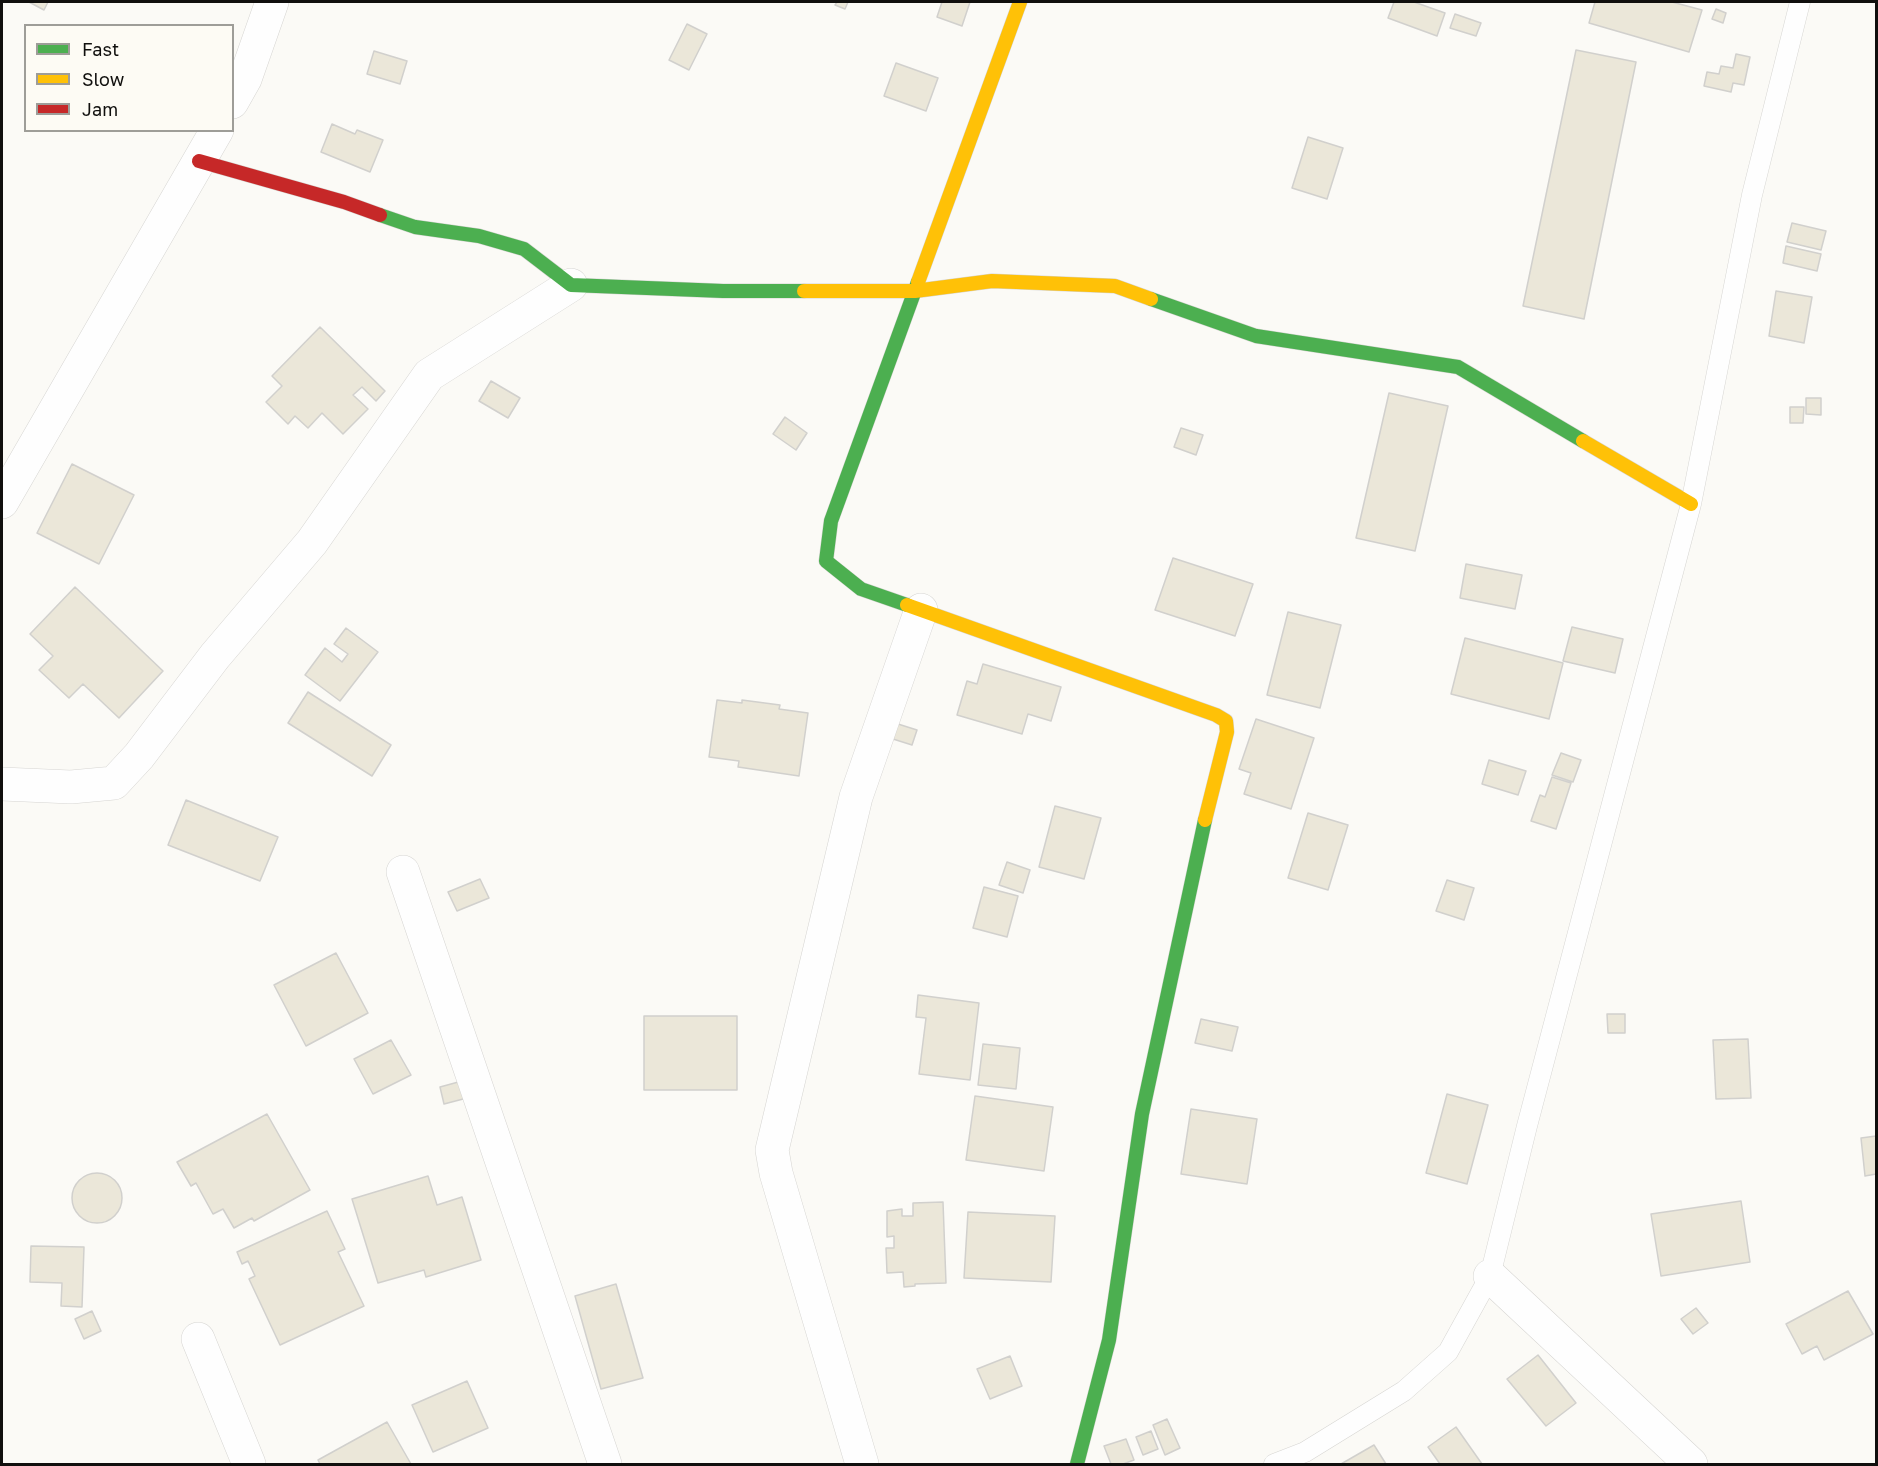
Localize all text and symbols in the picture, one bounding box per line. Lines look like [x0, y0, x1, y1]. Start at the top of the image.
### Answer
legend [24, 24, 234, 132]
text: Fast [82, 38, 119, 60]
text: Slow [82, 68, 124, 90]
text: Jam [82, 98, 118, 120]

